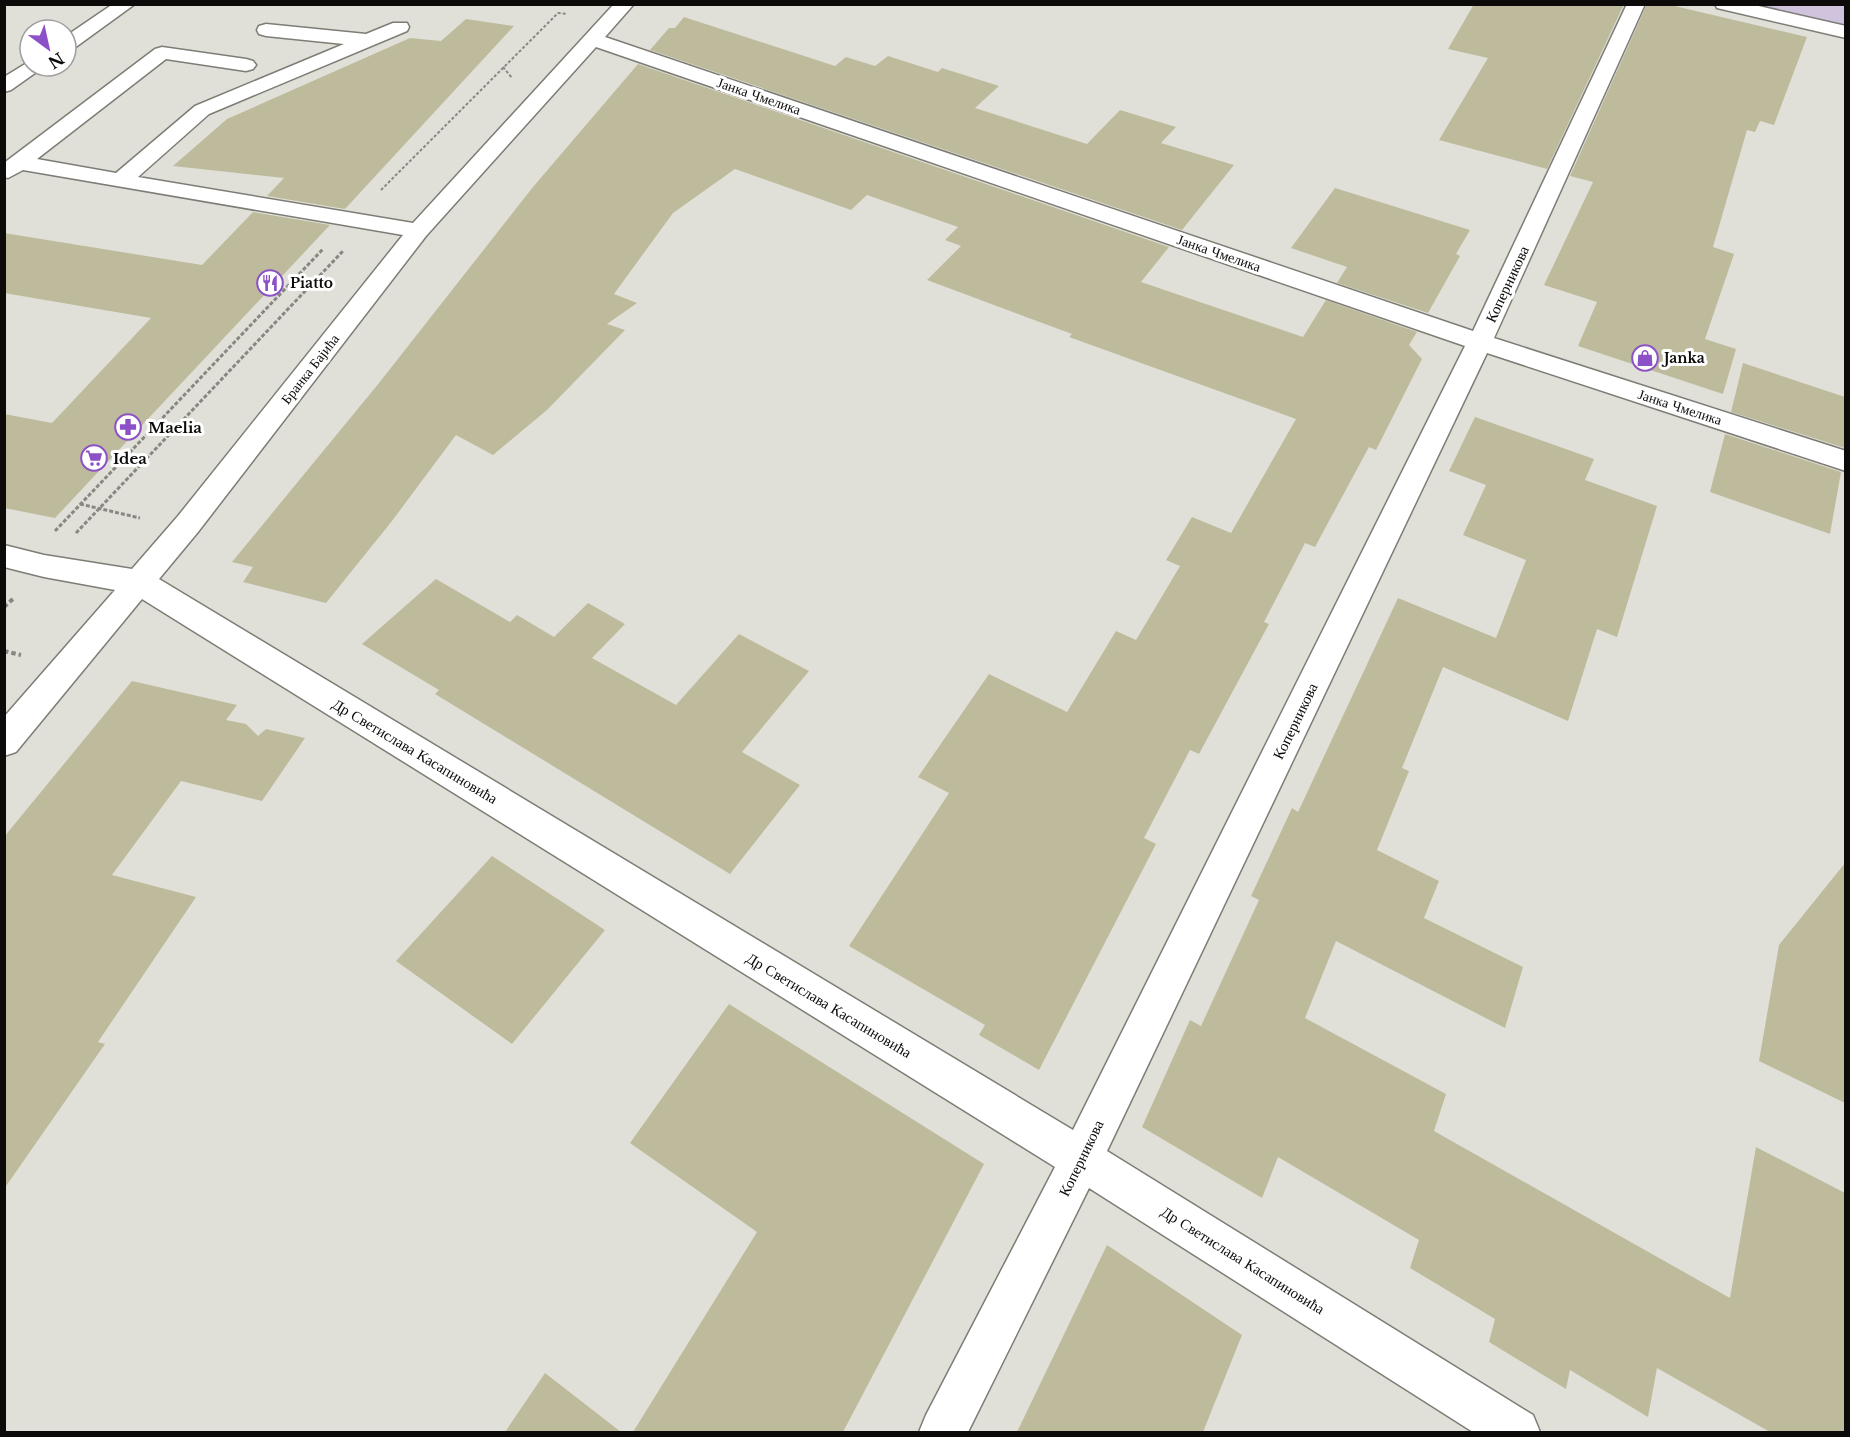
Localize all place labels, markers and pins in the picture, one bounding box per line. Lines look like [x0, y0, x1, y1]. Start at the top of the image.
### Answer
restaurant icon: Piatto [255, 268, 285, 298]
place label: Piatto [290, 274, 333, 292]
shop icon: Janka [1630, 343, 1660, 373]
place label: Janka [1661, 349, 1705, 367]
pharmacy icon: Maelia [113, 412, 143, 442]
place label: Maelia [148, 418, 202, 437]
supermarket icon: Idea [79, 443, 109, 473]
place label: Idea [113, 449, 147, 468]

